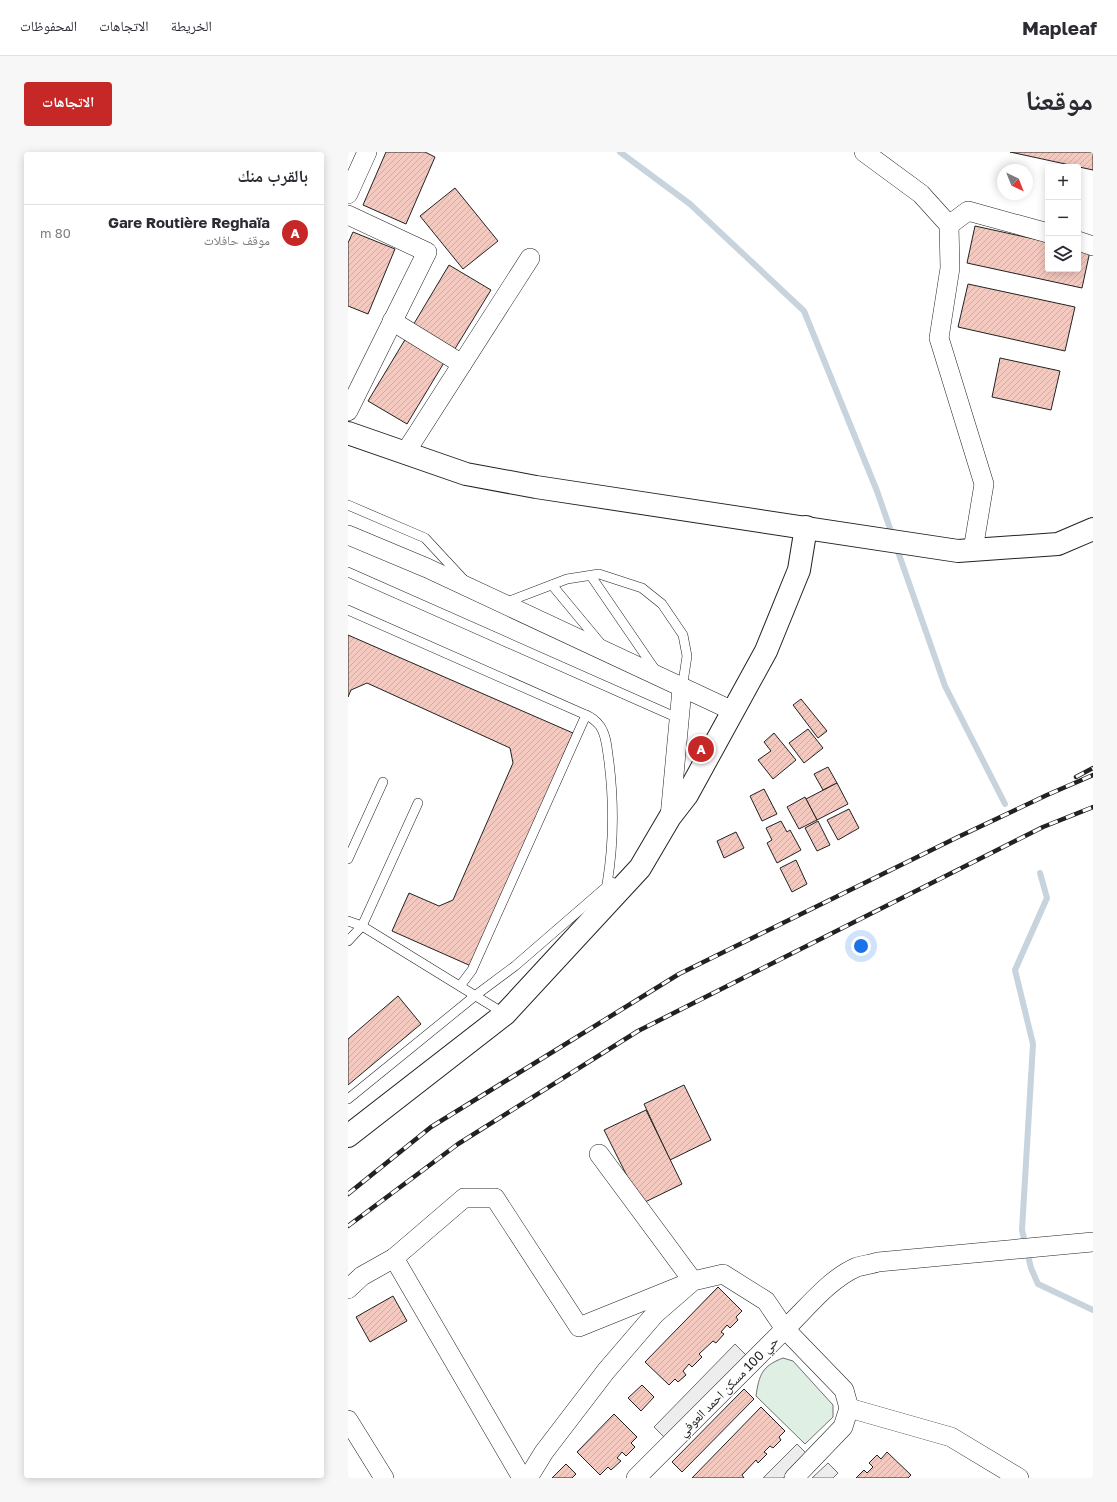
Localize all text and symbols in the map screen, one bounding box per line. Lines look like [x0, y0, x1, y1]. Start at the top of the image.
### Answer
text: Mapleaf [1022, 16, 1097, 39]
text: المحفوظات [20, 17, 77, 34]
text: الاتجاهات [99, 17, 149, 34]
text: الخريطة [171, 17, 212, 34]
button: الاتجاهات [24, 82, 112, 126]
text: موقعنا [1025, 83, 1093, 116]
north arrow [997, 164, 1033, 200]
map controls [1045, 164, 1081, 272]
button: + [1045, 164, 1081, 200]
text: بالقرب منك [237, 165, 308, 186]
button: − [1045, 200, 1081, 236]
text: Gare Routière Reghaïa [108, 213, 270, 231]
text: 80 m [40, 225, 71, 241]
text: A [290, 225, 300, 241]
text: موقف حافلات [204, 232, 270, 248]
button: layers [1045, 236, 1081, 272]
pin: A [688, 734, 714, 764]
your location [851, 936, 871, 956]
street label: حي 100 مسكن احمد العوفي [674, 1332, 784, 1442]

